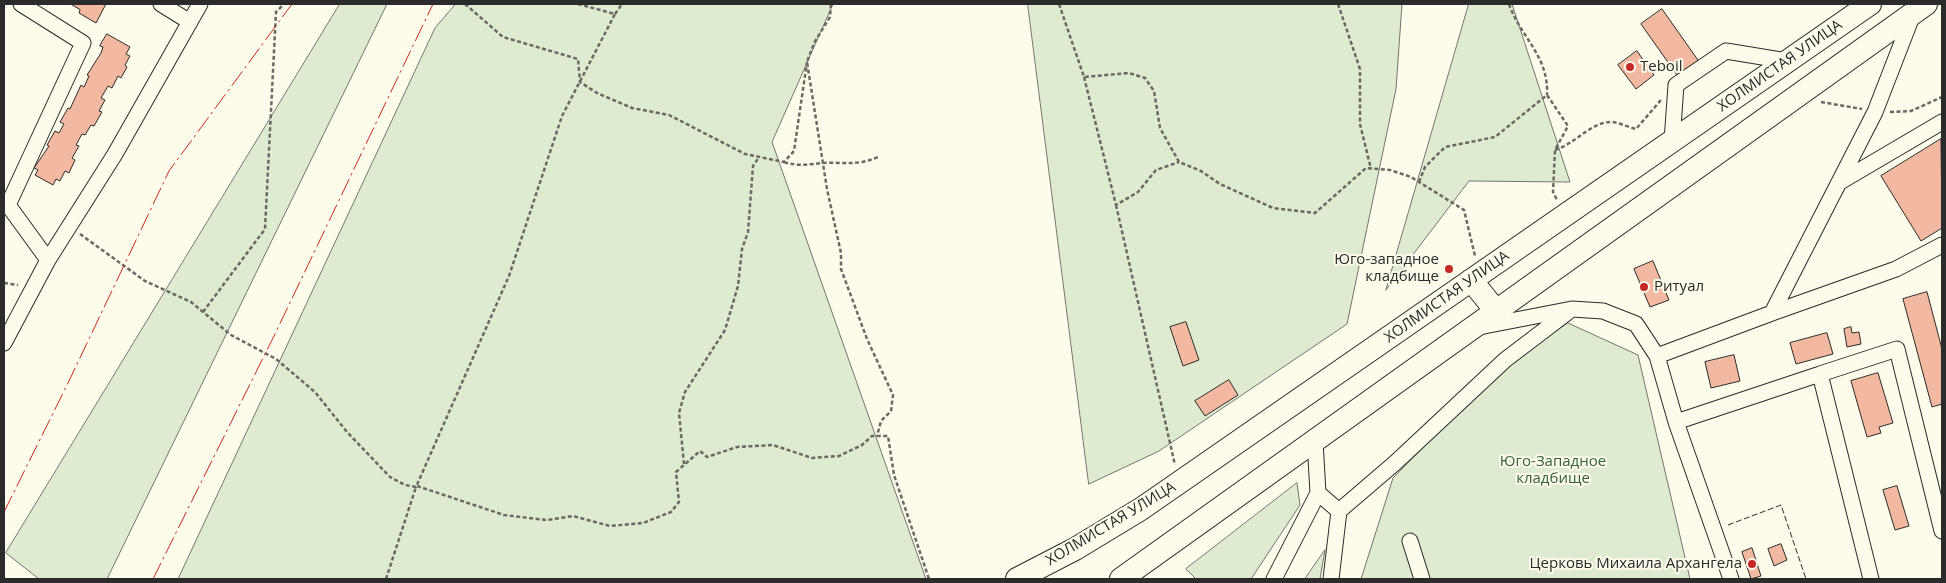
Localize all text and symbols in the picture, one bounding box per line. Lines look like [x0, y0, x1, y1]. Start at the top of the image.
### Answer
street label: ХОЛМИСТАЯ УЛИЦА [1714, 16, 1846, 116]
place label: Teboil [1640, 58, 1682, 76]
marker: Teboil [1624, 61, 1636, 73]
street label: ХОЛМИСТАЯ УЛИЦА [1381, 247, 1513, 347]
place label: Юго-западное кладбище [1334, 251, 1439, 286]
marker: Юго-западное кладбище [1443, 263, 1455, 275]
place label: Ритуал [1654, 278, 1704, 296]
marker: Ритуал [1638, 281, 1650, 293]
park label: Юго-Западное кладбище [1500, 453, 1606, 488]
street label: ХОЛМИСТАЯ УЛИЦА [1043, 478, 1179, 570]
place label: Церковь Михаила Архангела [1529, 555, 1742, 573]
marker: Церковь Михаила Архангела [1746, 558, 1758, 570]

